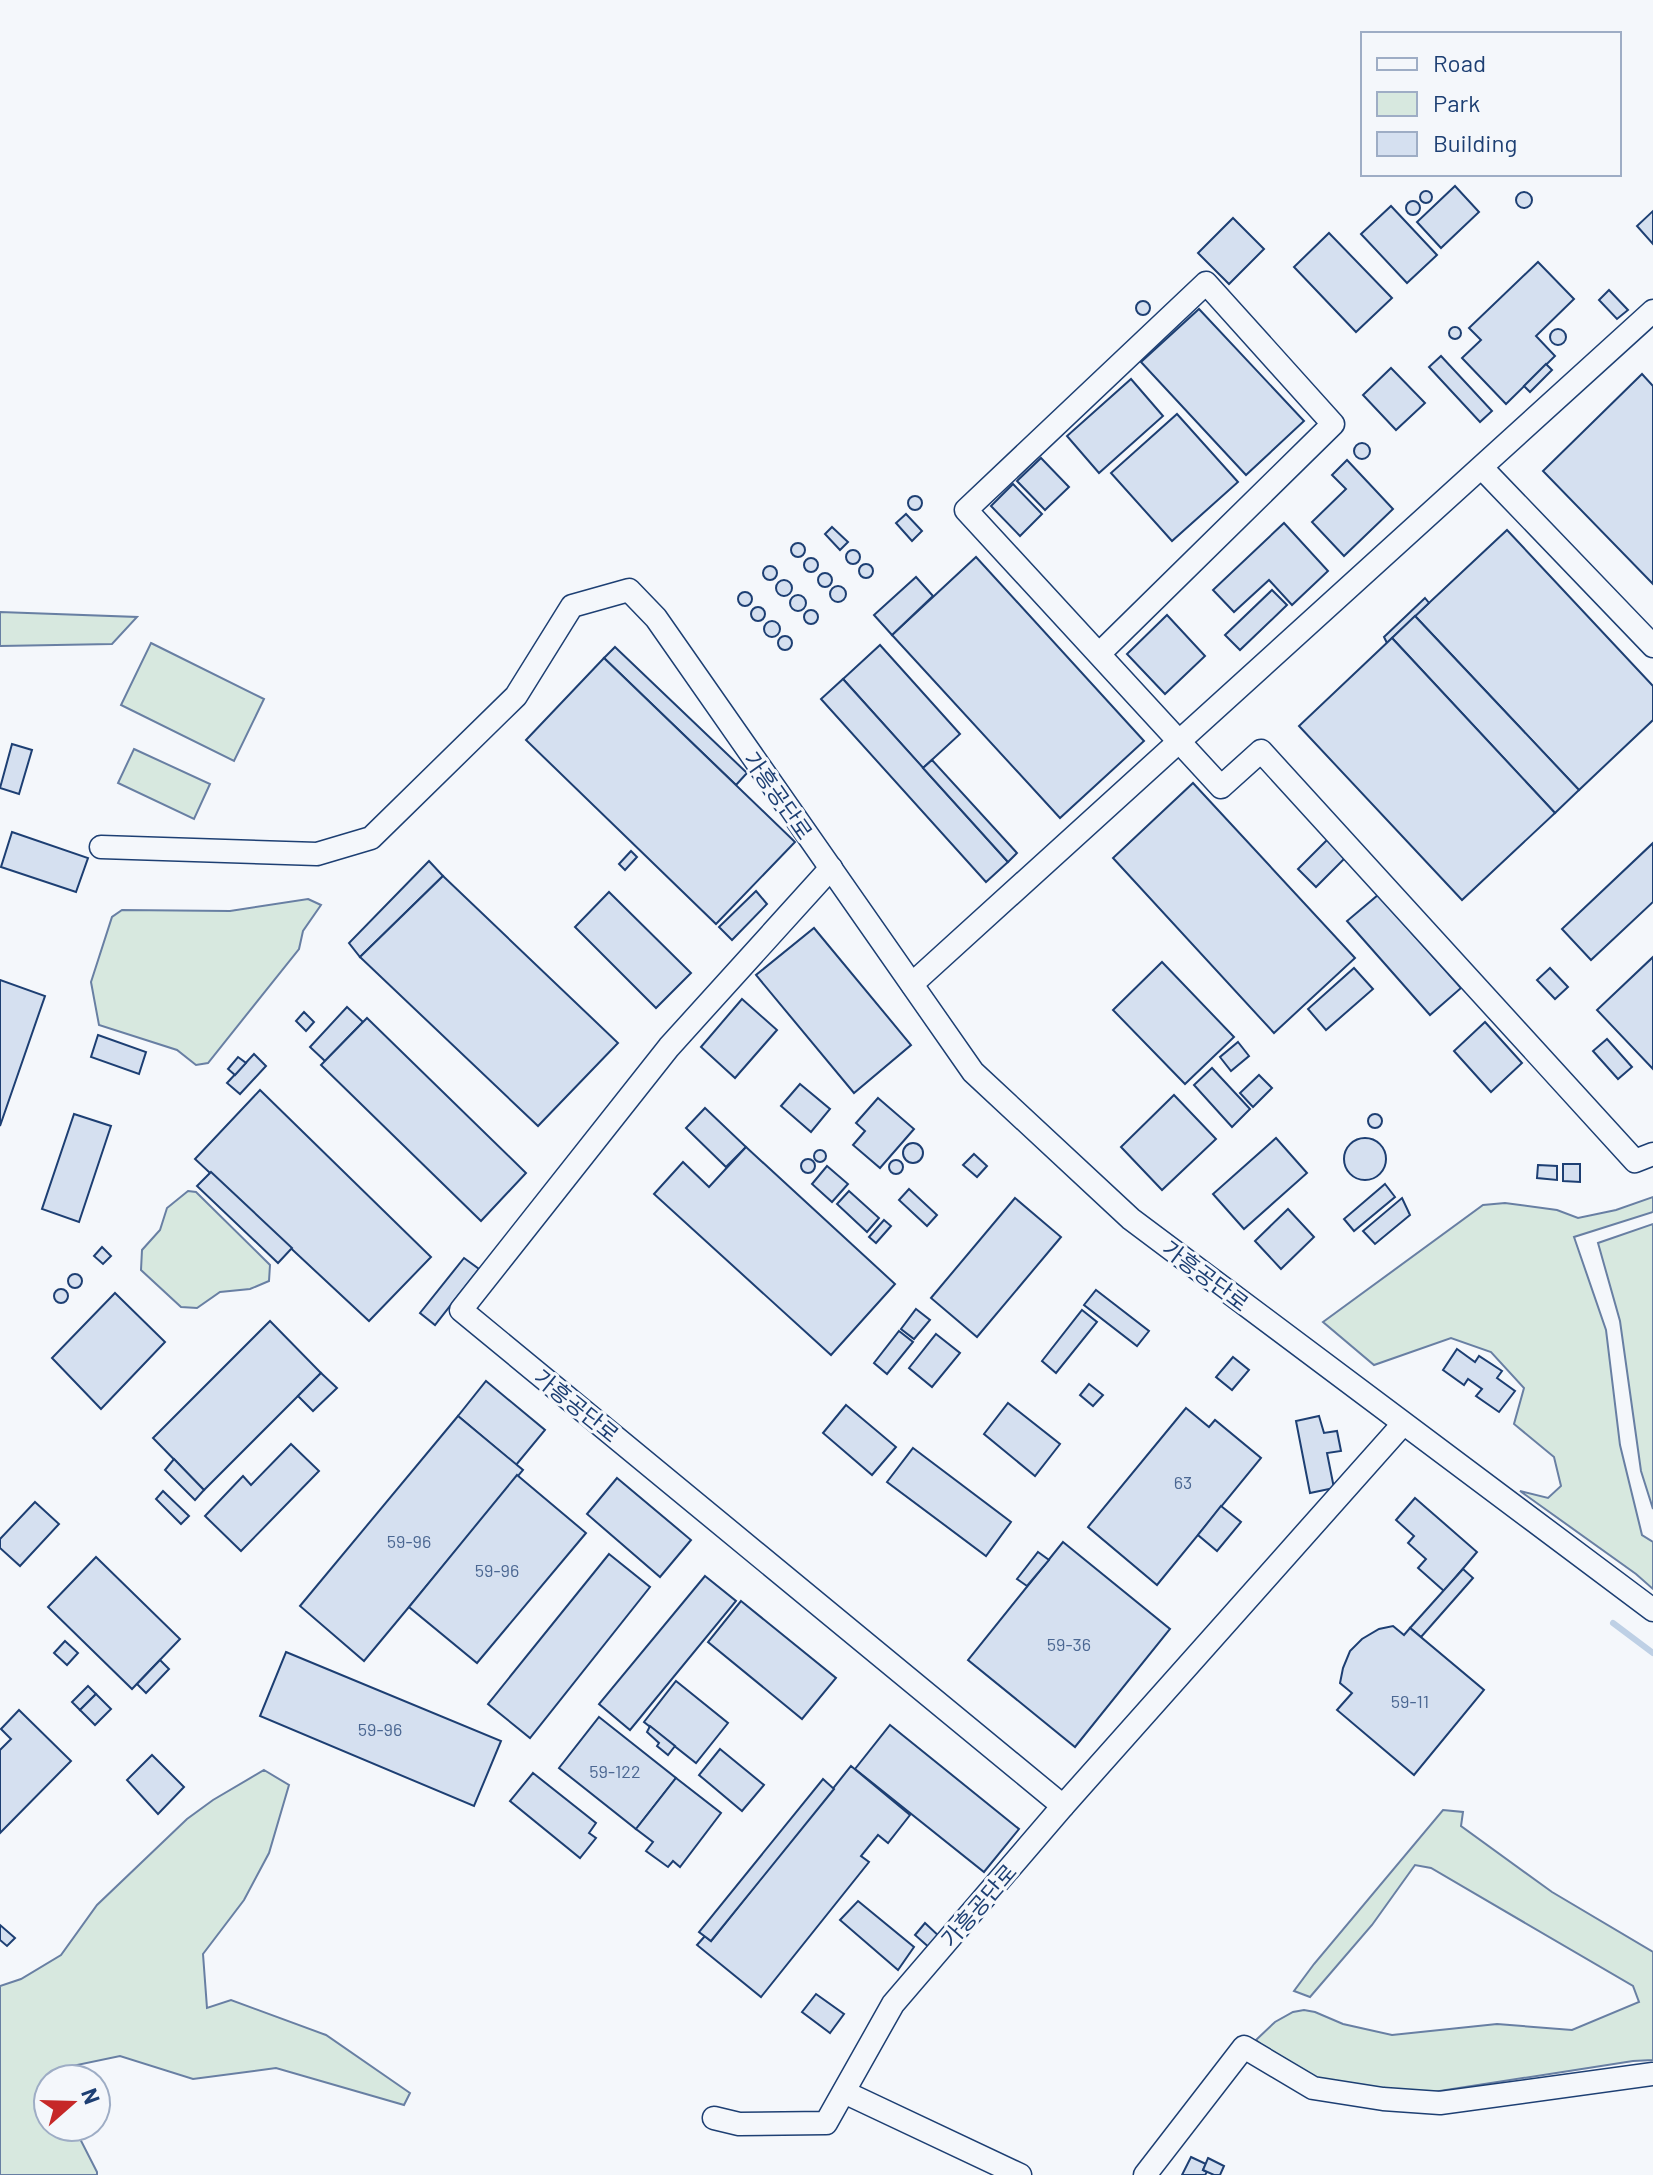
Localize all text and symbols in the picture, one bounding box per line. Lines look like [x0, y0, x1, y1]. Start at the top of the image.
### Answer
legend [1361, 32, 1621, 176]
text: Road [1433, 48, 1486, 77]
text: Park [1433, 88, 1480, 117]
text: Building [1433, 128, 1517, 157]
street label: 가흥공단로 [739, 746, 819, 844]
street label: 가흥공단로 [1158, 1234, 1254, 1316]
street label: 가흥공단로 [529, 1363, 625, 1447]
house number: 63 [1174, 1471, 1192, 1493]
house number: 59-96 [387, 1530, 431, 1552]
house number: 59-96 [475, 1559, 519, 1581]
house number: 59-36 [1047, 1633, 1091, 1655]
house number: 59-11 [1391, 1690, 1429, 1712]
house number: 59-96 [358, 1718, 402, 1740]
house number: 59-122 [589, 1760, 641, 1782]
street label: 가흥공단로 [935, 1858, 1021, 1952]
north arrow [32, 2063, 112, 2143]
text: N [77, 2084, 106, 2107]

